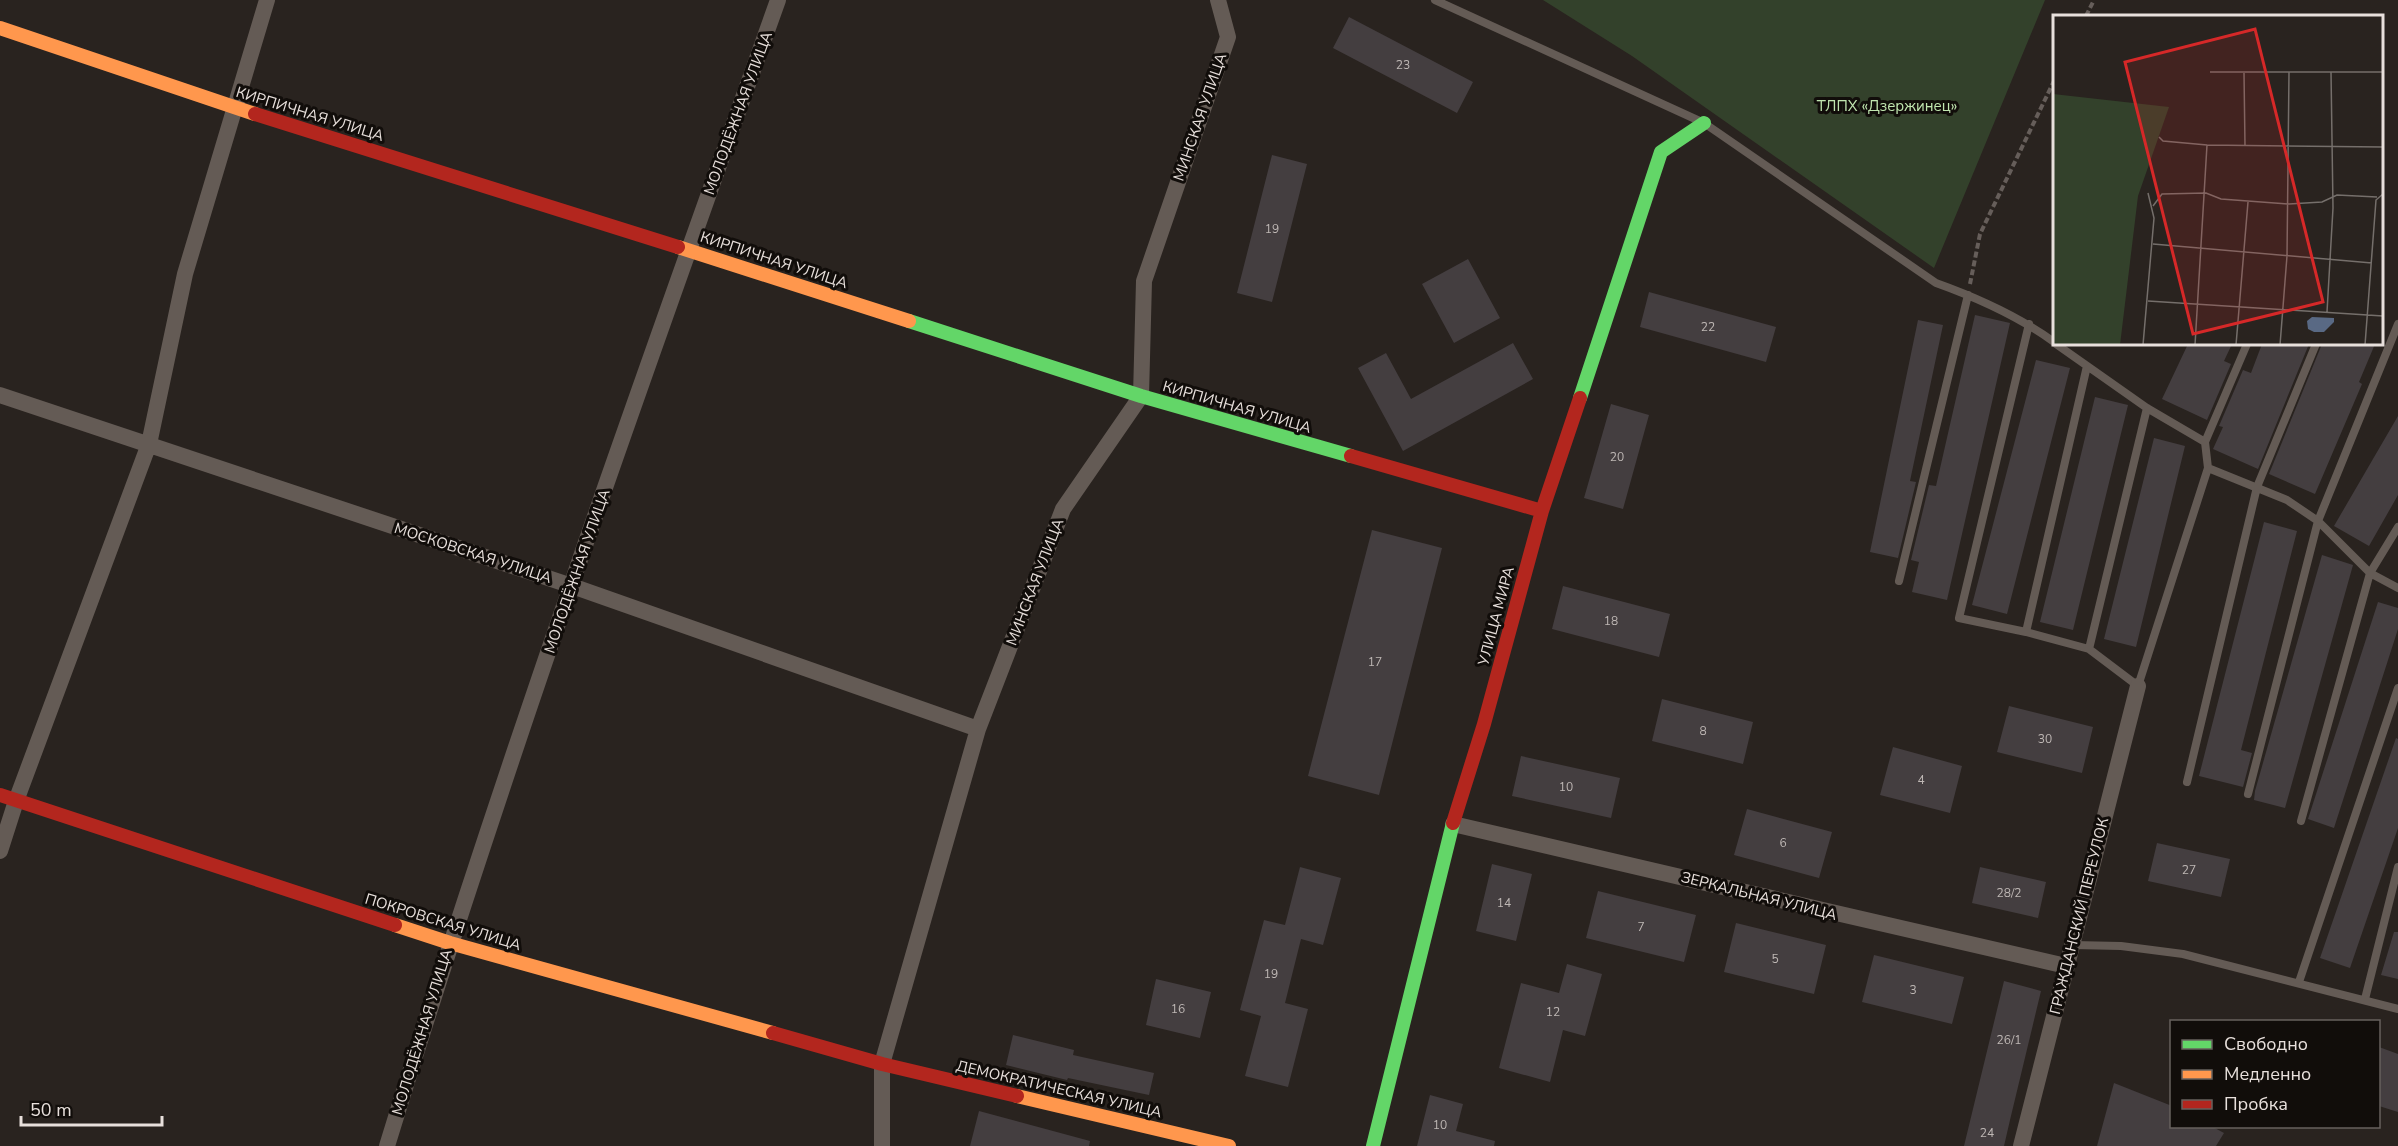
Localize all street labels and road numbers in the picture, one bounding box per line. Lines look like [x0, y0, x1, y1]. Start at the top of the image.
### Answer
street label: МОЛОДЁЖНАЯ УЛИЦА [699, 28, 777, 197]
street label: МИНСКАЯ УЛИЦА [1169, 50, 1231, 184]
street label: КИРПИЧНАЯ УЛИЦА [234, 82, 386, 146]
street label: КИРПИЧНАЯ УЛИЦА [698, 227, 850, 293]
street label: КИРПИЧНАЯ УЛИЦА [1160, 376, 1314, 438]
street label: МОЛОДЁЖНАЯ УЛИЦА [539, 486, 615, 656]
street label: МИНСКАЯ УЛИЦА [1002, 516, 1068, 648]
street label: МОСКОВСКАЯ УЛИЦА [392, 518, 554, 588]
street label: УЛИЦА МИРА [1473, 564, 1519, 669]
street label: ГРАЖДАНСКИЙ ПЕРЕУЛОК [2045, 815, 2113, 1016]
street label: ЗЕРКАЛЬНАЯ УЛИЦА [1679, 867, 1839, 925]
street label: ПОКРОВСКАЯ УЛИЦА [362, 889, 524, 955]
street label: МОЛОДЁЖНАЯ УЛИЦА [387, 947, 457, 1117]
street label: ДЕМОКРАТИЧЕСКАЯ УЛИЦА [954, 1056, 1164, 1122]

